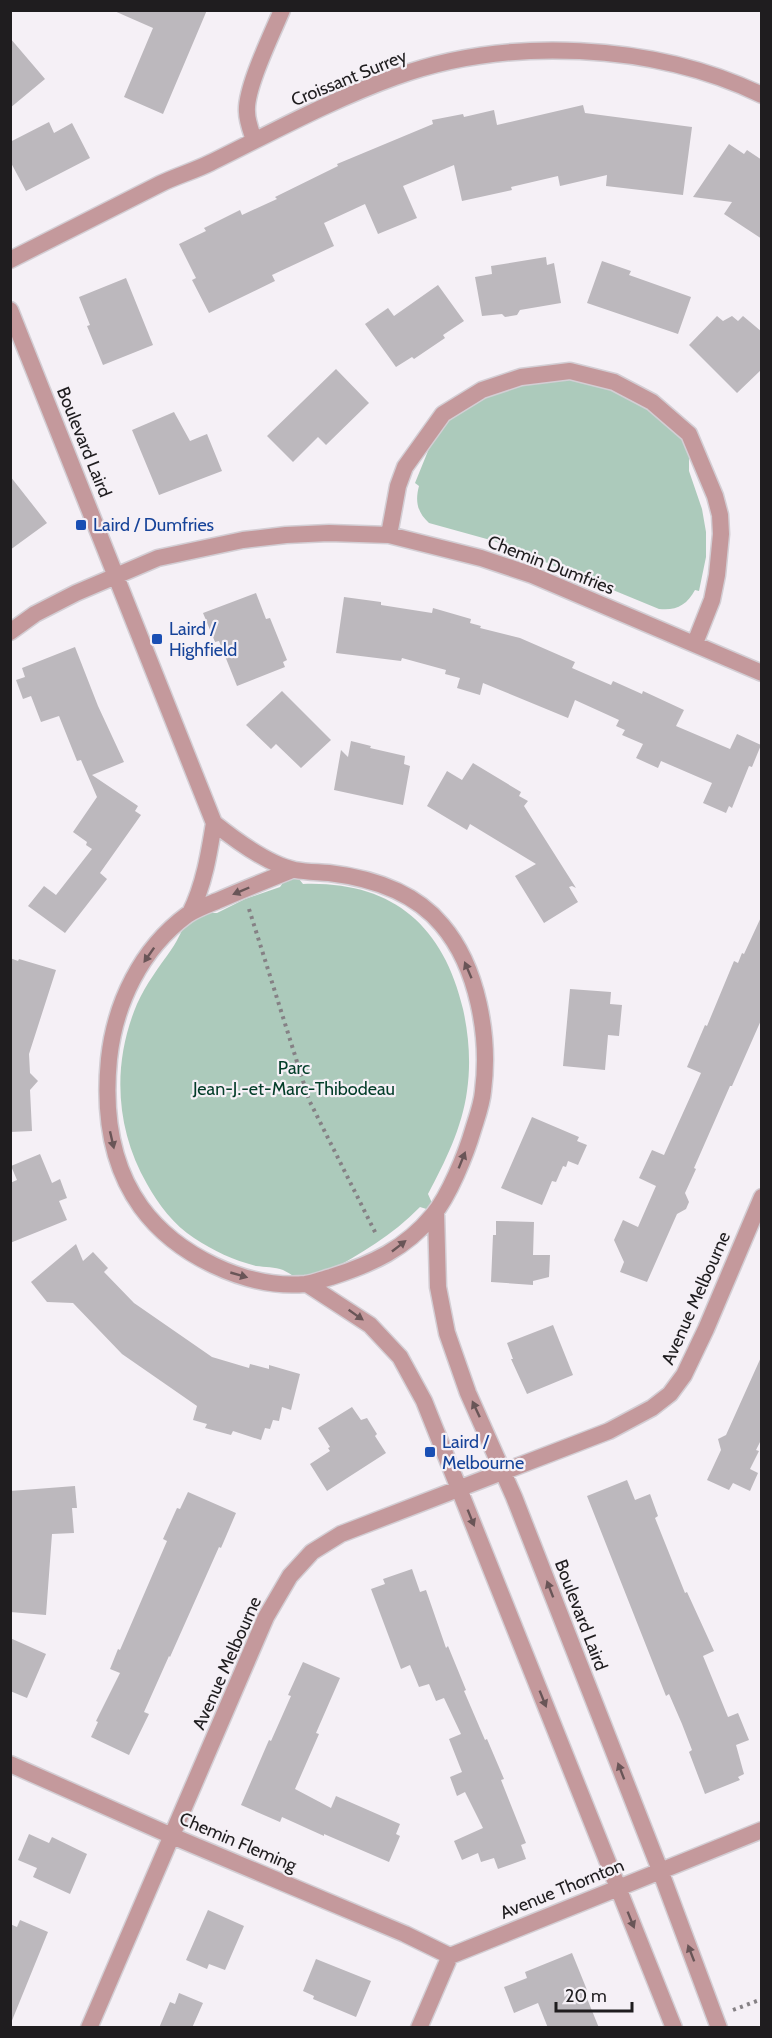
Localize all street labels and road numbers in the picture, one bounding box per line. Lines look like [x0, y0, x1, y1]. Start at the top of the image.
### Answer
street label: Croissant Surrey [288, 45, 410, 111]
street label: Boulevard Laird [52, 384, 116, 500]
street label: Chemin Dumfries [485, 531, 617, 599]
street label: Avenue Melbourne [657, 1228, 735, 1368]
street label: Boulevard Laird [550, 1556, 612, 1674]
street label: Avenue Melbourne [188, 1593, 266, 1733]
street label: Chemin Fleming [176, 1807, 301, 1877]
street label: Avenue Thornton [497, 1854, 627, 1924]

